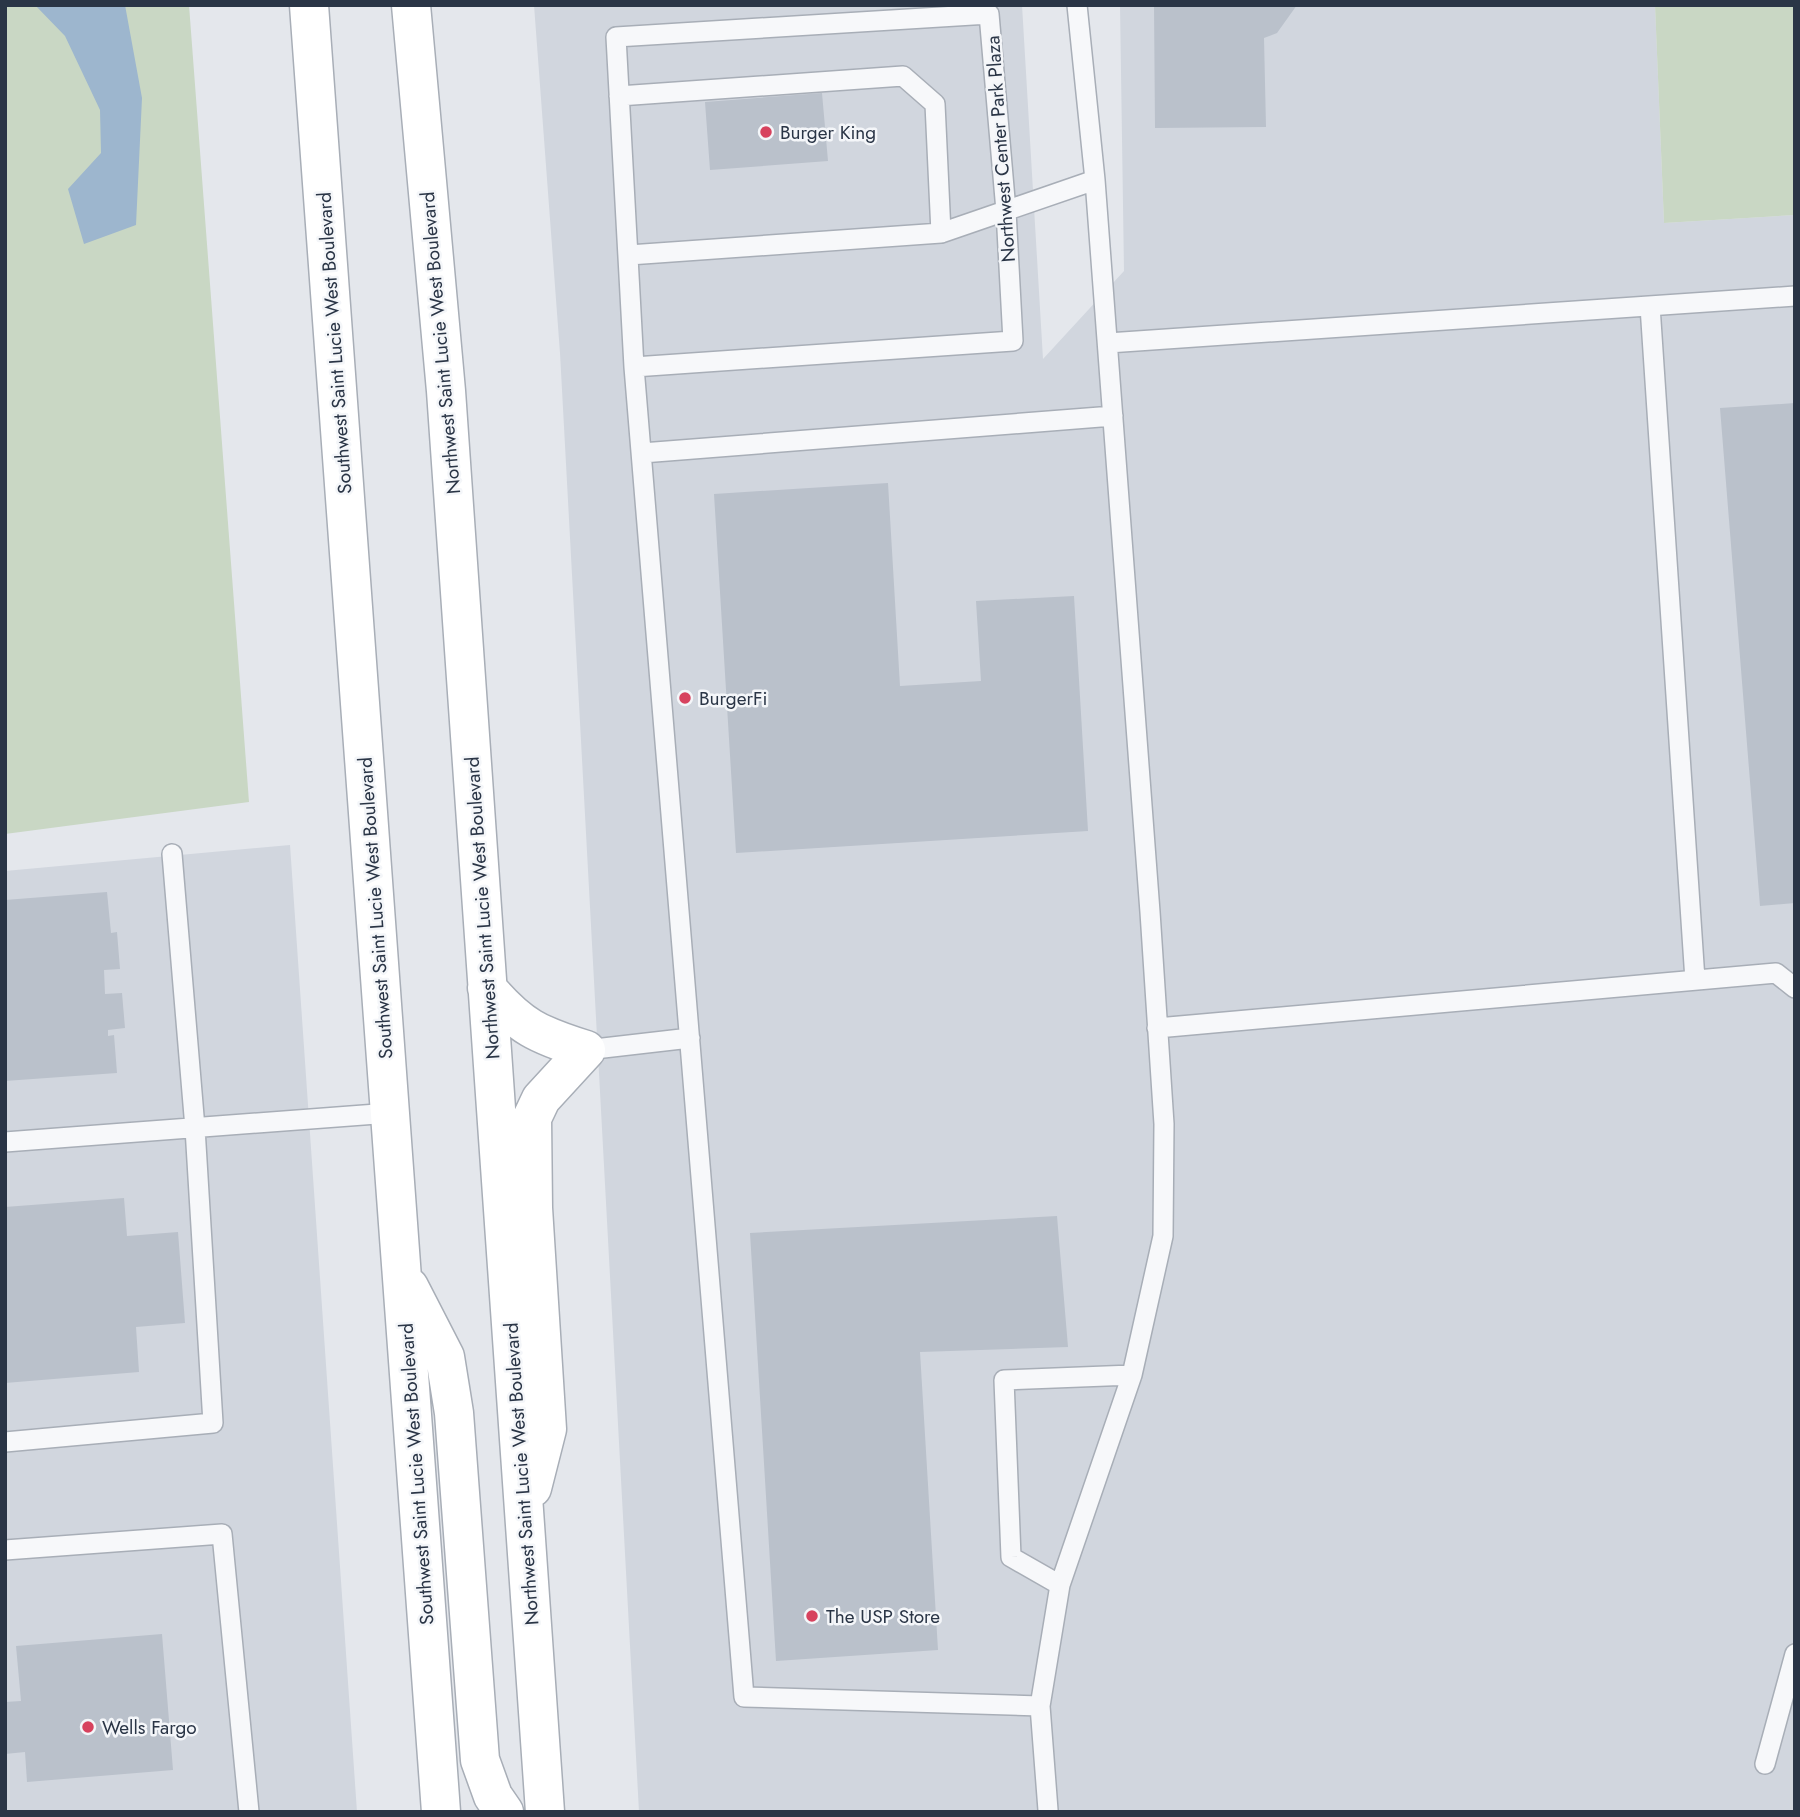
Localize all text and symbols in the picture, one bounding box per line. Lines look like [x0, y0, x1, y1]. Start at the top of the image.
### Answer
street label: Northwest Center Park Plaza [979, 35, 1022, 263]
place label: Burger King [780, 119, 876, 146]
marker: Burger King [758, 124, 774, 140]
street label: Southwest Saint Lucie West Boulevard [310, 191, 359, 495]
street label: Northwest Saint Lucie West Boulevard [414, 191, 467, 495]
place label: BurgerFi [699, 685, 767, 712]
marker: BurgerFi [677, 690, 693, 706]
street label: Southwest Saint Lucie West Boulevard [351, 756, 400, 1060]
street label: Northwest Saint Lucie West Boulevard [458, 756, 507, 1060]
street label: Southwest Saint Lucie West Boulevard [392, 1322, 441, 1626]
street label: Northwest Saint Lucie West Boulevard [497, 1322, 546, 1626]
place label: The USP Store [826, 1603, 940, 1630]
marker: The USP Store [804, 1608, 820, 1624]
place label: Wells Fargo [102, 1714, 197, 1741]
marker: Wells Fargo [80, 1719, 96, 1735]

